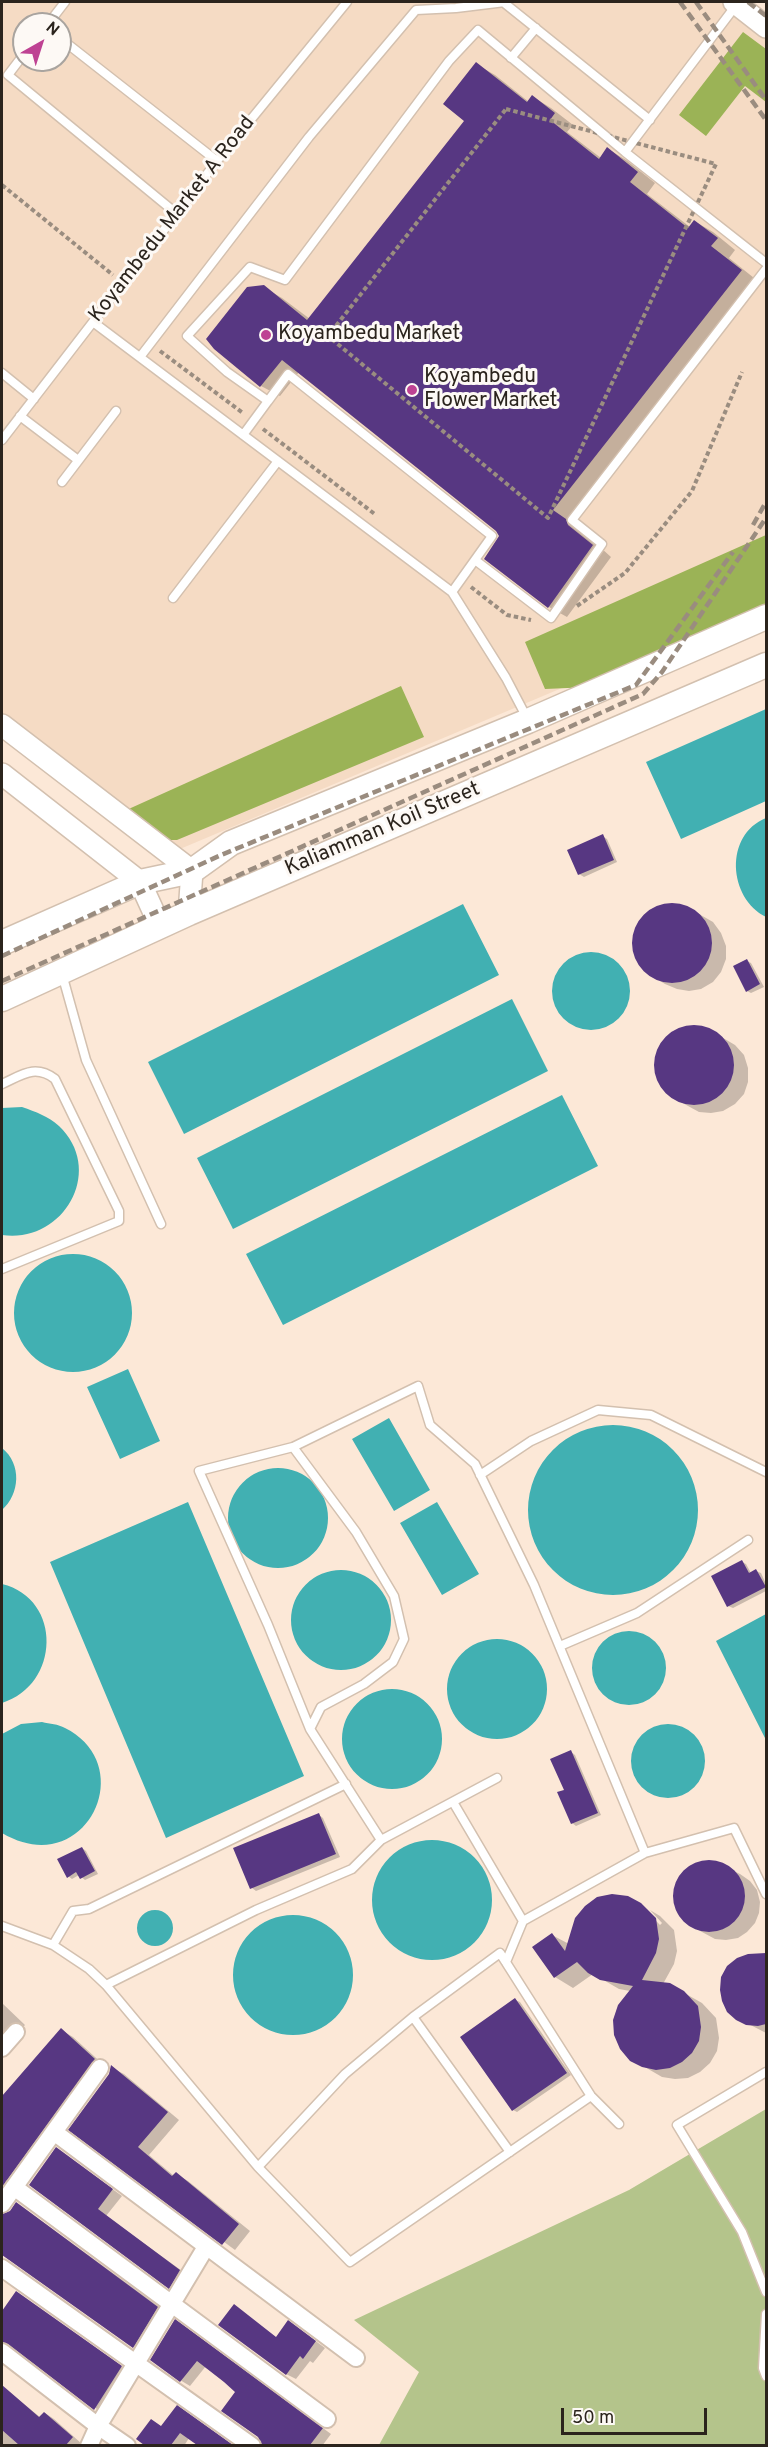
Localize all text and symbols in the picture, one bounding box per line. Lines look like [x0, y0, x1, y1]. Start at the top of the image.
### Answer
north arrow [12, 12, 72, 72]
text: N [41, 18, 63, 41]
street label: Koyambedu Market A Road [85, 112, 261, 328]
place label: Koyambedu Market [278, 322, 460, 348]
marker: Koyambedu Market [259, 328, 273, 342]
place label: Koyambedu Flower Market [424, 365, 557, 415]
marker: Koyambedu Flower Market [405, 383, 419, 397]
street label: Kaliamman Koil Street [282, 777, 484, 883]
scale bar [564, 2396, 710, 2434]
text: 50 m [572, 2407, 614, 2430]

